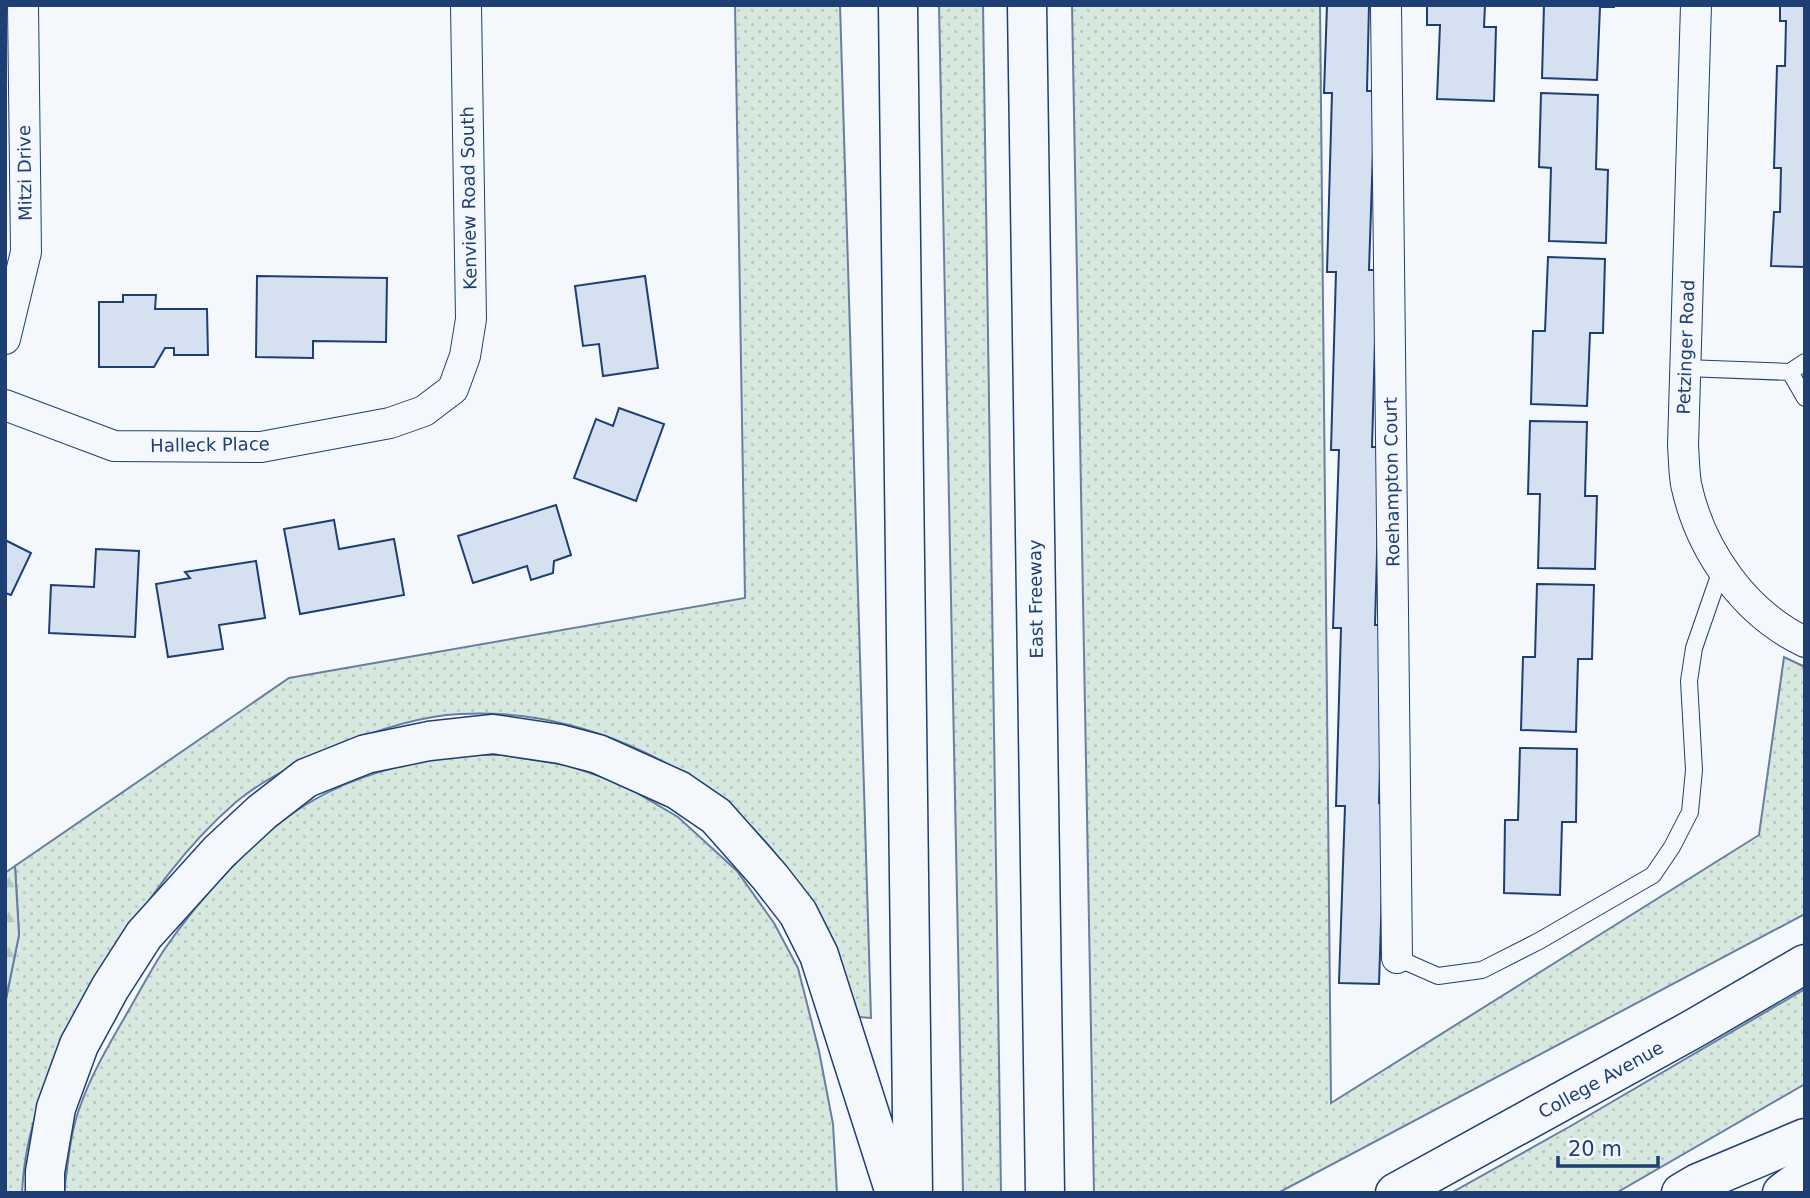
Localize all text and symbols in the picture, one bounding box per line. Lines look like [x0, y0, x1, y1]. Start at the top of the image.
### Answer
street label: Kenview Road South [456, 106, 481, 290]
street label: Mitzi Drive [13, 125, 36, 221]
street label: Petzinger Road [1673, 279, 1698, 415]
street label: Roehampton Court [1380, 397, 1403, 567]
street label: Halleck Place [150, 433, 270, 456]
street label: East Freeway [1024, 539, 1047, 659]
street label: College Avenue [1535, 1036, 1667, 1123]
scale bar [1558, 1124, 1658, 1168]
text: 20 m [1568, 1137, 1622, 1161]

